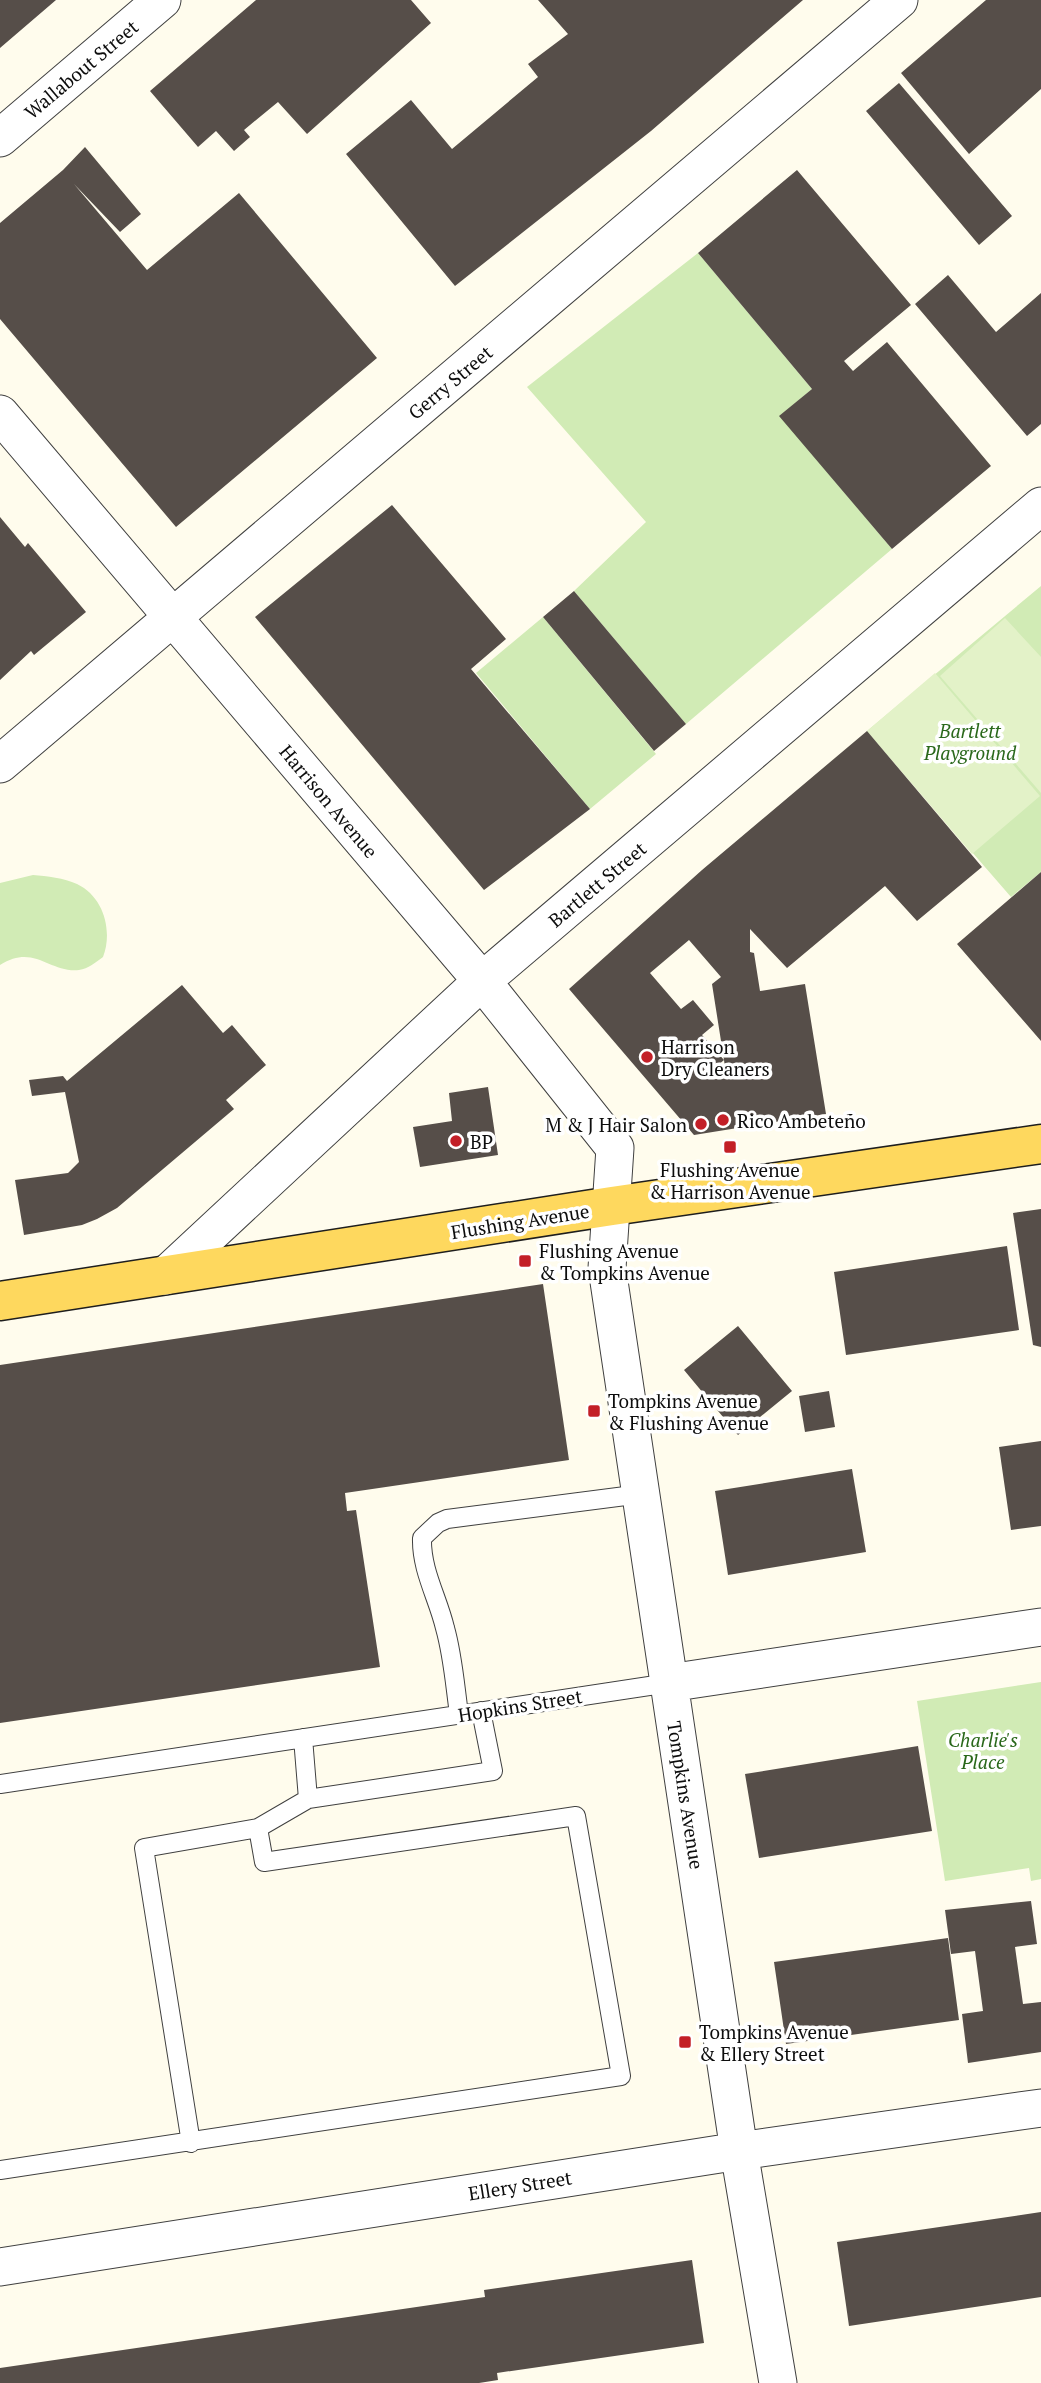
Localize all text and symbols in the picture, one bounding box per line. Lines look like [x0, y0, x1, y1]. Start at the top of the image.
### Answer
street label: Wallabout Street [19, 14, 143, 124]
street label: Gerry Street [403, 339, 497, 425]
park label: Bartlett Playground [923, 718, 1017, 765]
street label: Harrison Avenue [274, 739, 384, 863]
street label: Bartlett Street [543, 836, 651, 932]
place label: Harrison Dry Cleaners [661, 1034, 770, 1081]
marker: Harrison Dry Cleaners [639, 1049, 655, 1065]
place label: Rico Ambeteño [737, 1108, 866, 1133]
place label: M & J Hair Salon [545, 1112, 687, 1137]
marker: Rico Ambeteño [715, 1112, 731, 1128]
marker: M & J Hair Salon [693, 1116, 709, 1132]
place label: BP [470, 1129, 493, 1154]
marker: BP [448, 1133, 464, 1149]
marker: Flushing Avenue & Harrison Avenue [722, 1139, 738, 1155]
place label: Flushing Avenue & Harrison Avenue [649, 1157, 811, 1204]
street label: Flushing Avenue [449, 1198, 591, 1244]
place label: Flushing Avenue & Tompkins Avenue [539, 1238, 710, 1285]
marker: Flushing Avenue & Tompkins Avenue [517, 1253, 533, 1269]
place label: Tompkins Avenue & Flushing Avenue [608, 1388, 769, 1435]
marker: Tompkins Avenue & Flushing Avenue [586, 1403, 602, 1419]
street label: Hopkins Street [456, 1683, 584, 1727]
street label: Tompkins Avenue [662, 1719, 710, 1871]
park label: Charlie's Place [948, 1727, 1018, 1774]
place label: Tompkins Avenue & Ellery Street [699, 2019, 849, 2066]
marker: Tompkins Avenue & Ellery Street [677, 2034, 693, 2050]
street label: Ellery Street [466, 2164, 574, 2206]

